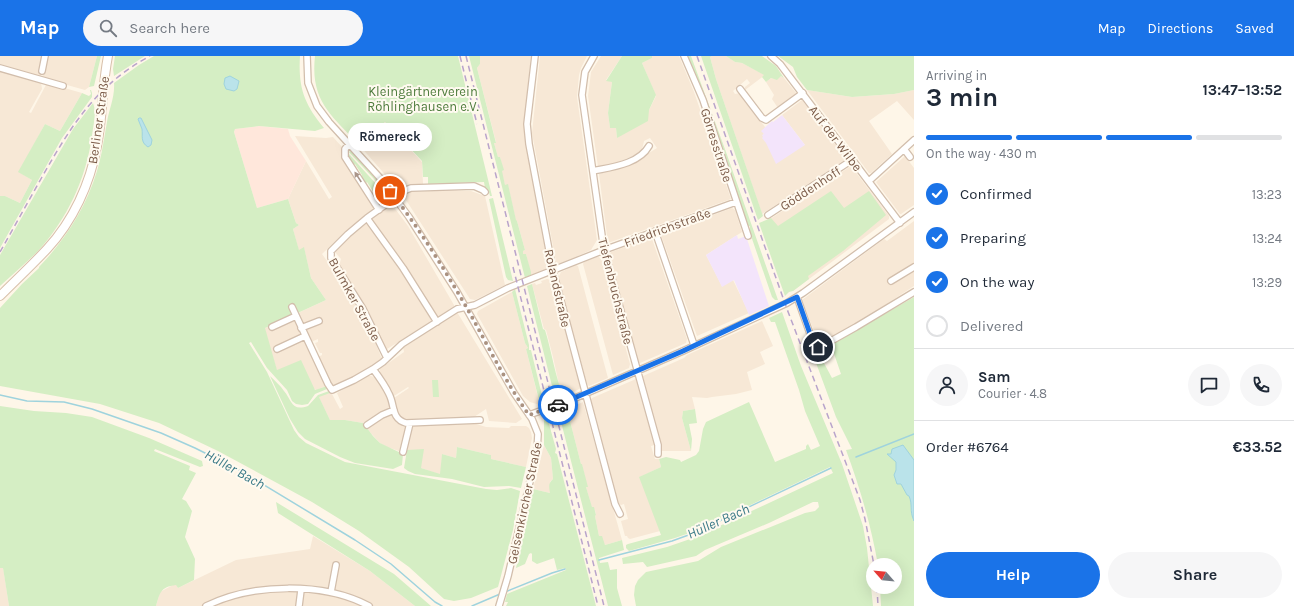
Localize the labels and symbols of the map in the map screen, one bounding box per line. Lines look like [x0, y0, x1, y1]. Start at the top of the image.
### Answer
street label: Berliner Straße [85, 75, 112, 165]
park label: Kleingärtnerverein Röhlinghausen e.V. [367, 84, 479, 114]
street label: Auf der Wilbe [806, 102, 865, 174]
street label: Görresstraße [698, 106, 736, 184]
callout: Römereck [348, 123, 432, 151]
street label: Göddenhoff [777, 163, 844, 214]
one-way arrow [354, 172, 362, 183]
pin [373, 174, 407, 208]
street label: Friedrichstraße [622, 205, 713, 250]
street label: Tiefenbruchstraße [595, 236, 636, 346]
street label: Rolandstraße [541, 248, 574, 329]
street label: Bulmker Straße [326, 255, 384, 344]
pin [801, 330, 835, 364]
courier [538, 385, 578, 425]
street label: Gelsenkircher Straße [504, 440, 545, 565]
water label: Hüller Bach [202, 446, 268, 493]
water label: Hüller Bach [684, 500, 752, 543]
north arrow [866, 558, 902, 594]

